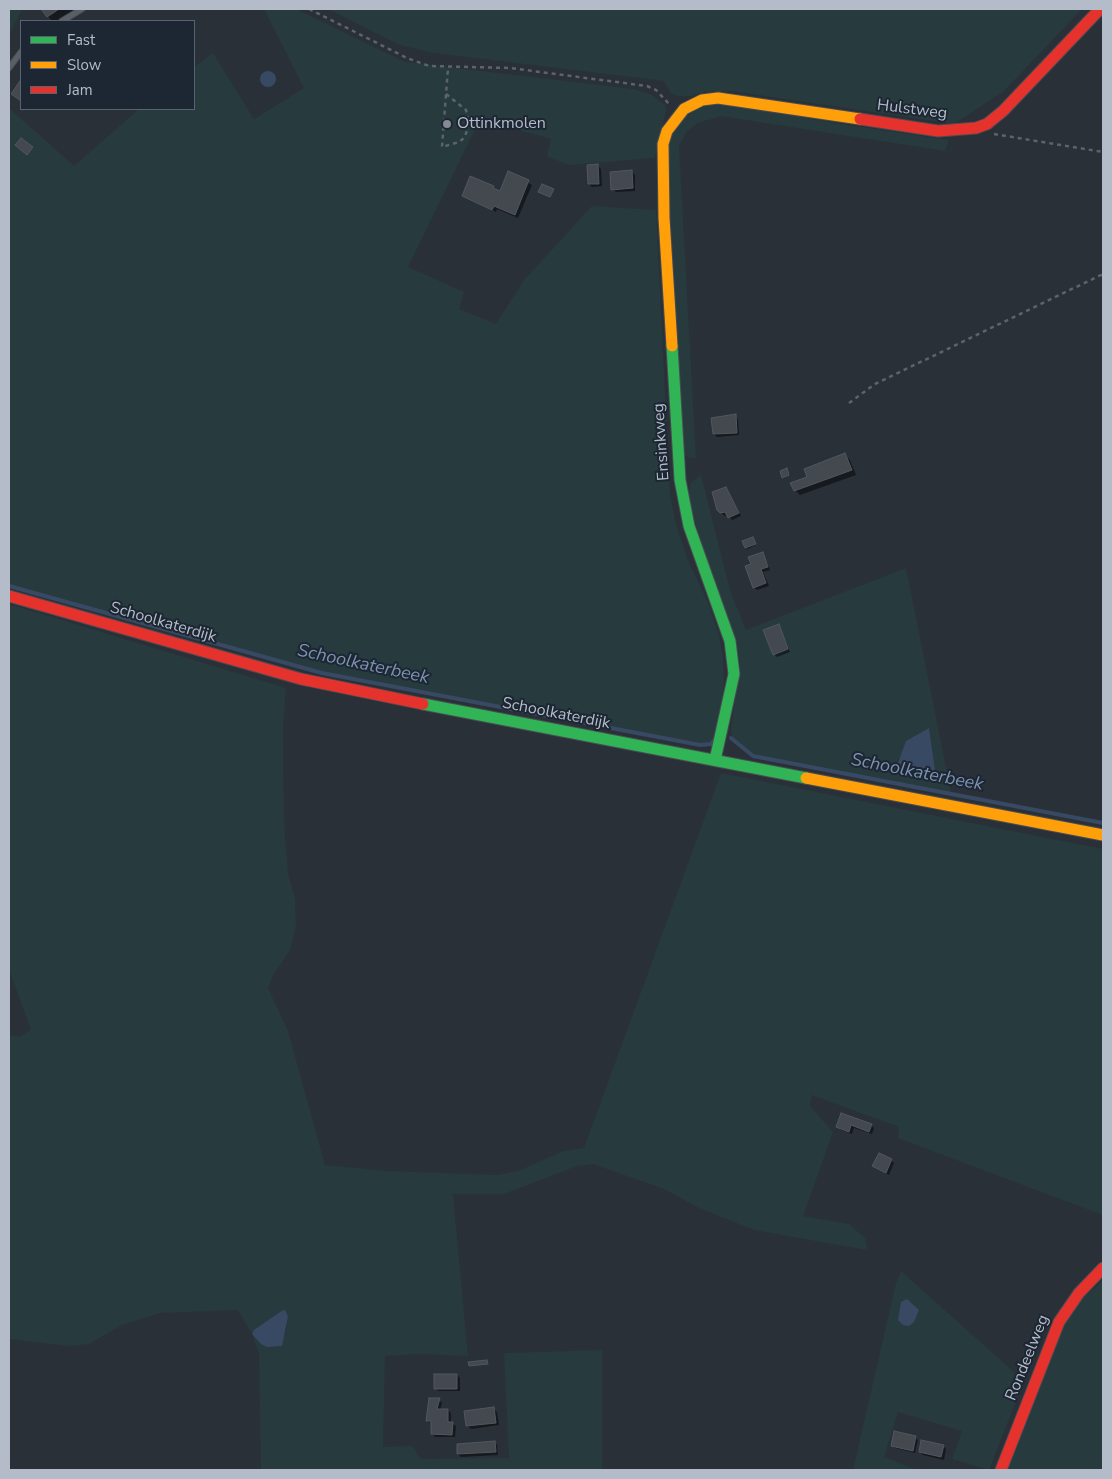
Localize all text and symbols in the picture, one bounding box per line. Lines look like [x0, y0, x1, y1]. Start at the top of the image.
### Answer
legend [20, 20, 195, 110]
text: Fast [67, 30, 95, 50]
text: Slow [67, 55, 101, 75]
text: Jam [67, 80, 93, 100]
street label: Hulstweg [876, 96, 948, 124]
place label: Ottinkmolen [457, 114, 546, 134]
marker: Ottinkmolen [441, 118, 453, 130]
street label: Ensinkweg [650, 402, 674, 482]
street label: Schoolkaterdijk [108, 599, 218, 647]
water label: Schoolkaterbeek [295, 640, 431, 690]
street label: Schoolkaterdijk [500, 694, 612, 734]
water label: Schoolkaterbeek [849, 750, 985, 796]
street label: Rondeelweg [1002, 1312, 1054, 1404]

